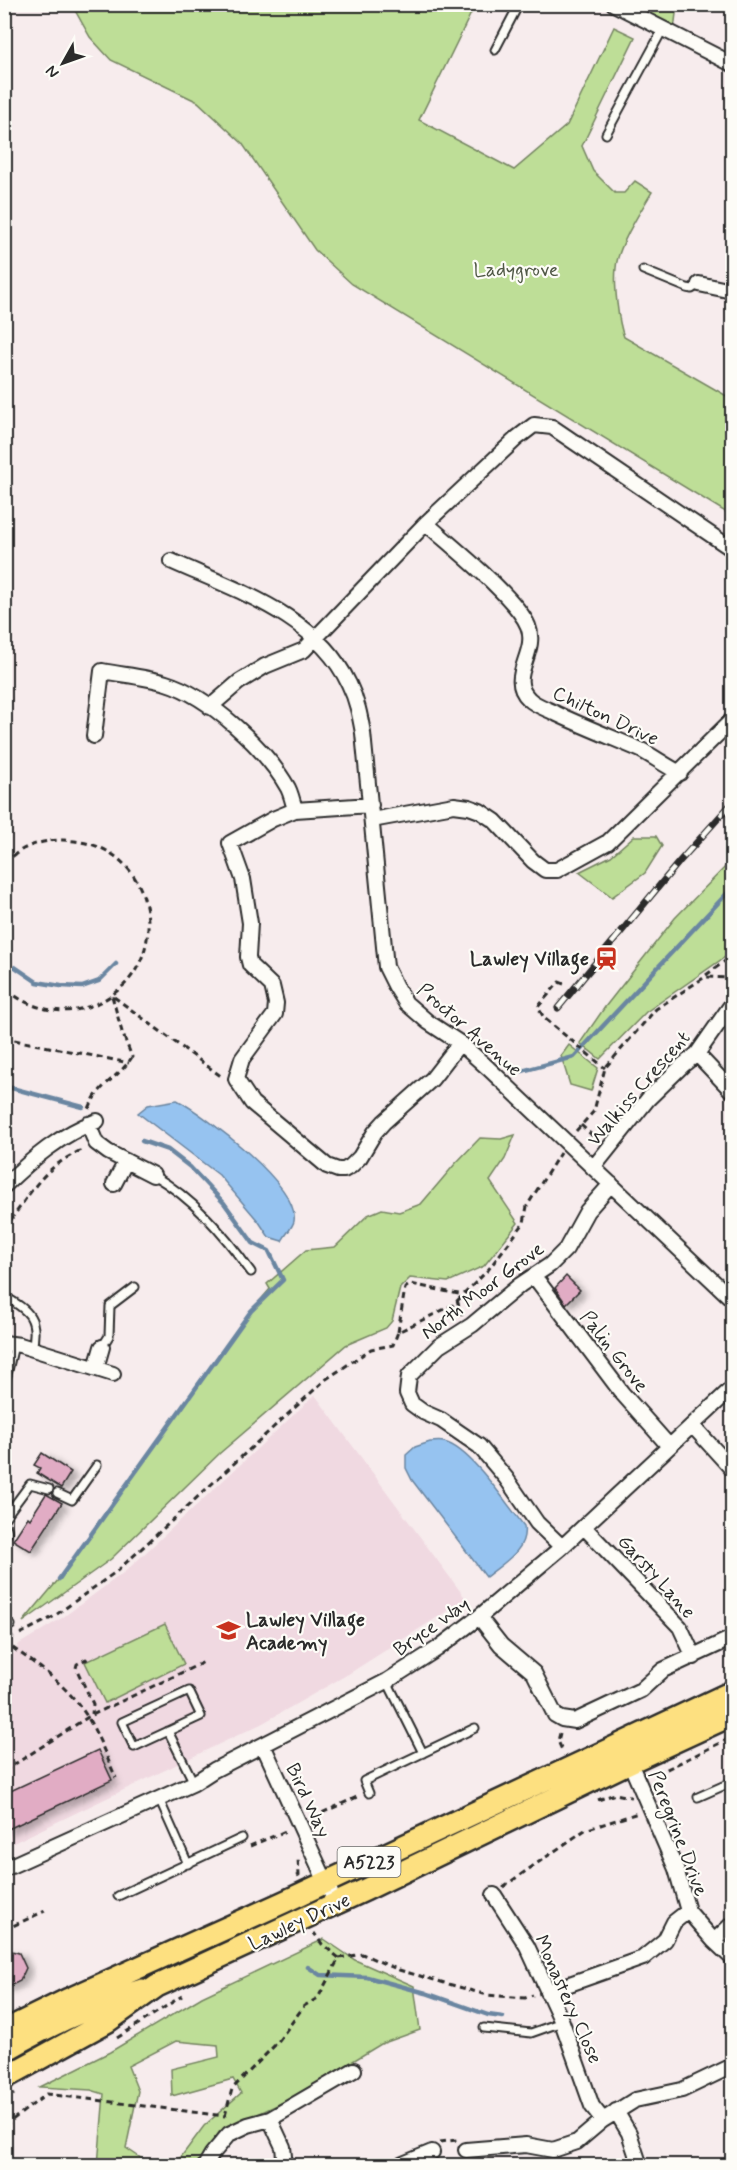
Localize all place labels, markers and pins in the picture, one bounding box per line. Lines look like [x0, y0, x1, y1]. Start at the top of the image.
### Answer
station icon: Lawley Village [594, 945, 620, 971]
place label: Lawley Village [470, 946, 589, 975]
place label: Lawley Village Academy [246, 1607, 365, 1657]
school or university icon: Lawley Village Academy [215, 1618, 241, 1644]

